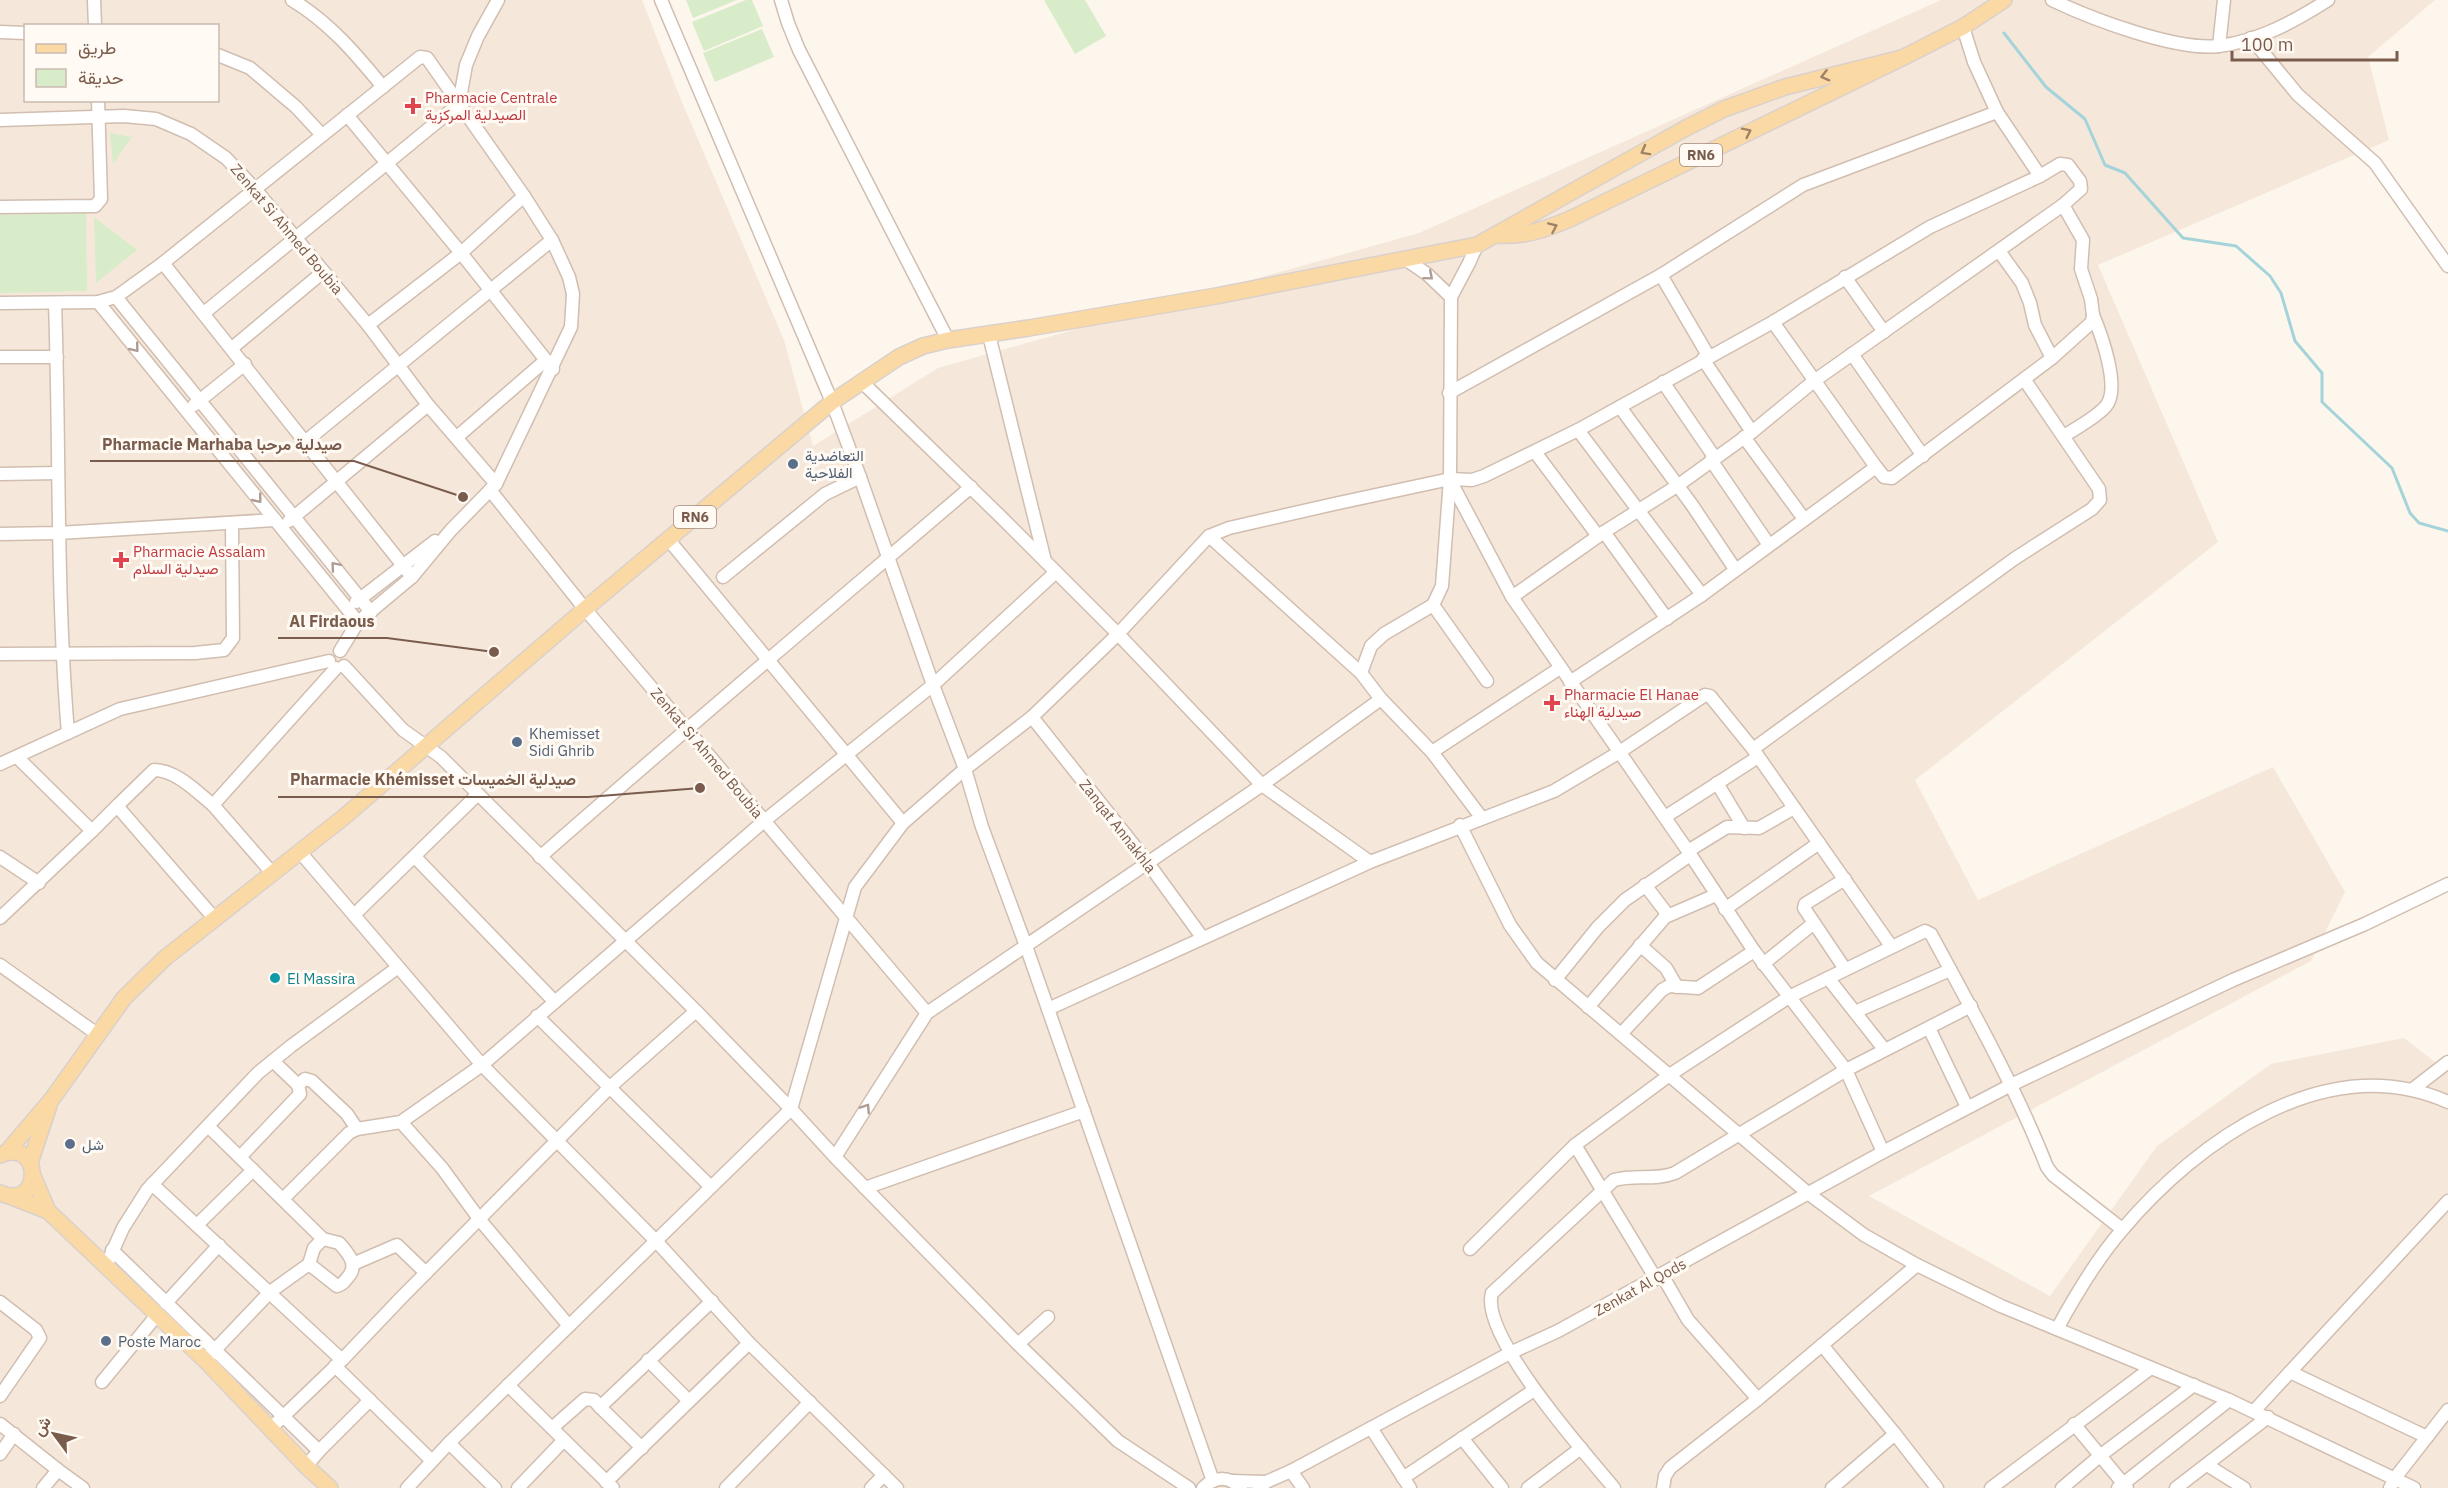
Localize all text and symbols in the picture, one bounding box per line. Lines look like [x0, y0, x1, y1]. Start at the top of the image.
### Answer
legend [24, 24, 219, 102]
scale bar [2232, 24, 2397, 62]
text: 100 m [2241, 33, 2293, 56]
text: طريق [78, 36, 116, 59]
text: حديقة [78, 66, 124, 89]
one-way arrow [1820, 69, 1830, 82]
place label: Pharmacie Centrale الصيدلية المركزية [425, 88, 557, 124]
marker: Pharmacie Centrale الصيدلية المركزية [406, 99, 420, 113]
one-way arrow [1740, 128, 1751, 139]
one-way arrow [1641, 143, 1651, 155]
road number: RN6 [1680, 144, 1722, 166]
street label: Zenkat Si Ahmed Boubia [227, 160, 347, 298]
one-way arrow [1546, 222, 1557, 234]
one-way arrow [1422, 269, 1433, 280]
one-way arrow [128, 341, 139, 352]
callout: Pharmacie Marhaba صيدلية مرحبا [90, 427, 354, 461]
text: Pharmacie Marhaba صيدلية مرحبا [102, 434, 342, 455]
place label: التعاضدية الفلاحية [805, 446, 864, 482]
marker: التعاضدية الفلاحية [786, 457, 800, 471]
one-way arrow [251, 492, 262, 503]
road number: RN6 [674, 506, 716, 528]
place label: Pharmacie Assalam صيدلية السلام [133, 542, 266, 579]
marker: Pharmacie Assalam صيدلية السلام [114, 553, 128, 567]
one-way arrow [331, 562, 342, 573]
callout: Al Firdaous [278, 604, 387, 638]
text: Al Firdaous [289, 611, 375, 631]
street label: Zenkat Si Ahmed Boubia [647, 684, 767, 822]
place label: Pharmacie El Hanae صيدلية الهناء [1564, 685, 1699, 721]
marker: Pharmacie El Hanae صيدلية الهناء [1545, 696, 1559, 710]
place label: Khemisset Sidi Ghrib [529, 724, 600, 760]
marker: Khemisset Sidi Ghrib [510, 735, 524, 749]
callout: Pharmacie Khémisset صيدلية الخميسات [278, 763, 588, 797]
text: Pharmacie Khémisset صيدلية الخميسات [290, 769, 576, 789]
street label: Zanqat Annakhla [1075, 775, 1161, 877]
place label: El Massira [287, 969, 355, 988]
marker: El Massira [268, 971, 282, 985]
one-way arrow [859, 1104, 871, 1114]
place label: شل [82, 1135, 104, 1154]
marker: شل [63, 1137, 77, 1151]
street label: Zenkat Al Qods [1591, 1254, 1689, 1320]
place label: Poste Maroc [118, 1332, 201, 1351]
marker: Poste Maroc [99, 1334, 113, 1348]
north arrow [24, 1404, 84, 1464]
text: ش [28, 1412, 55, 1439]

